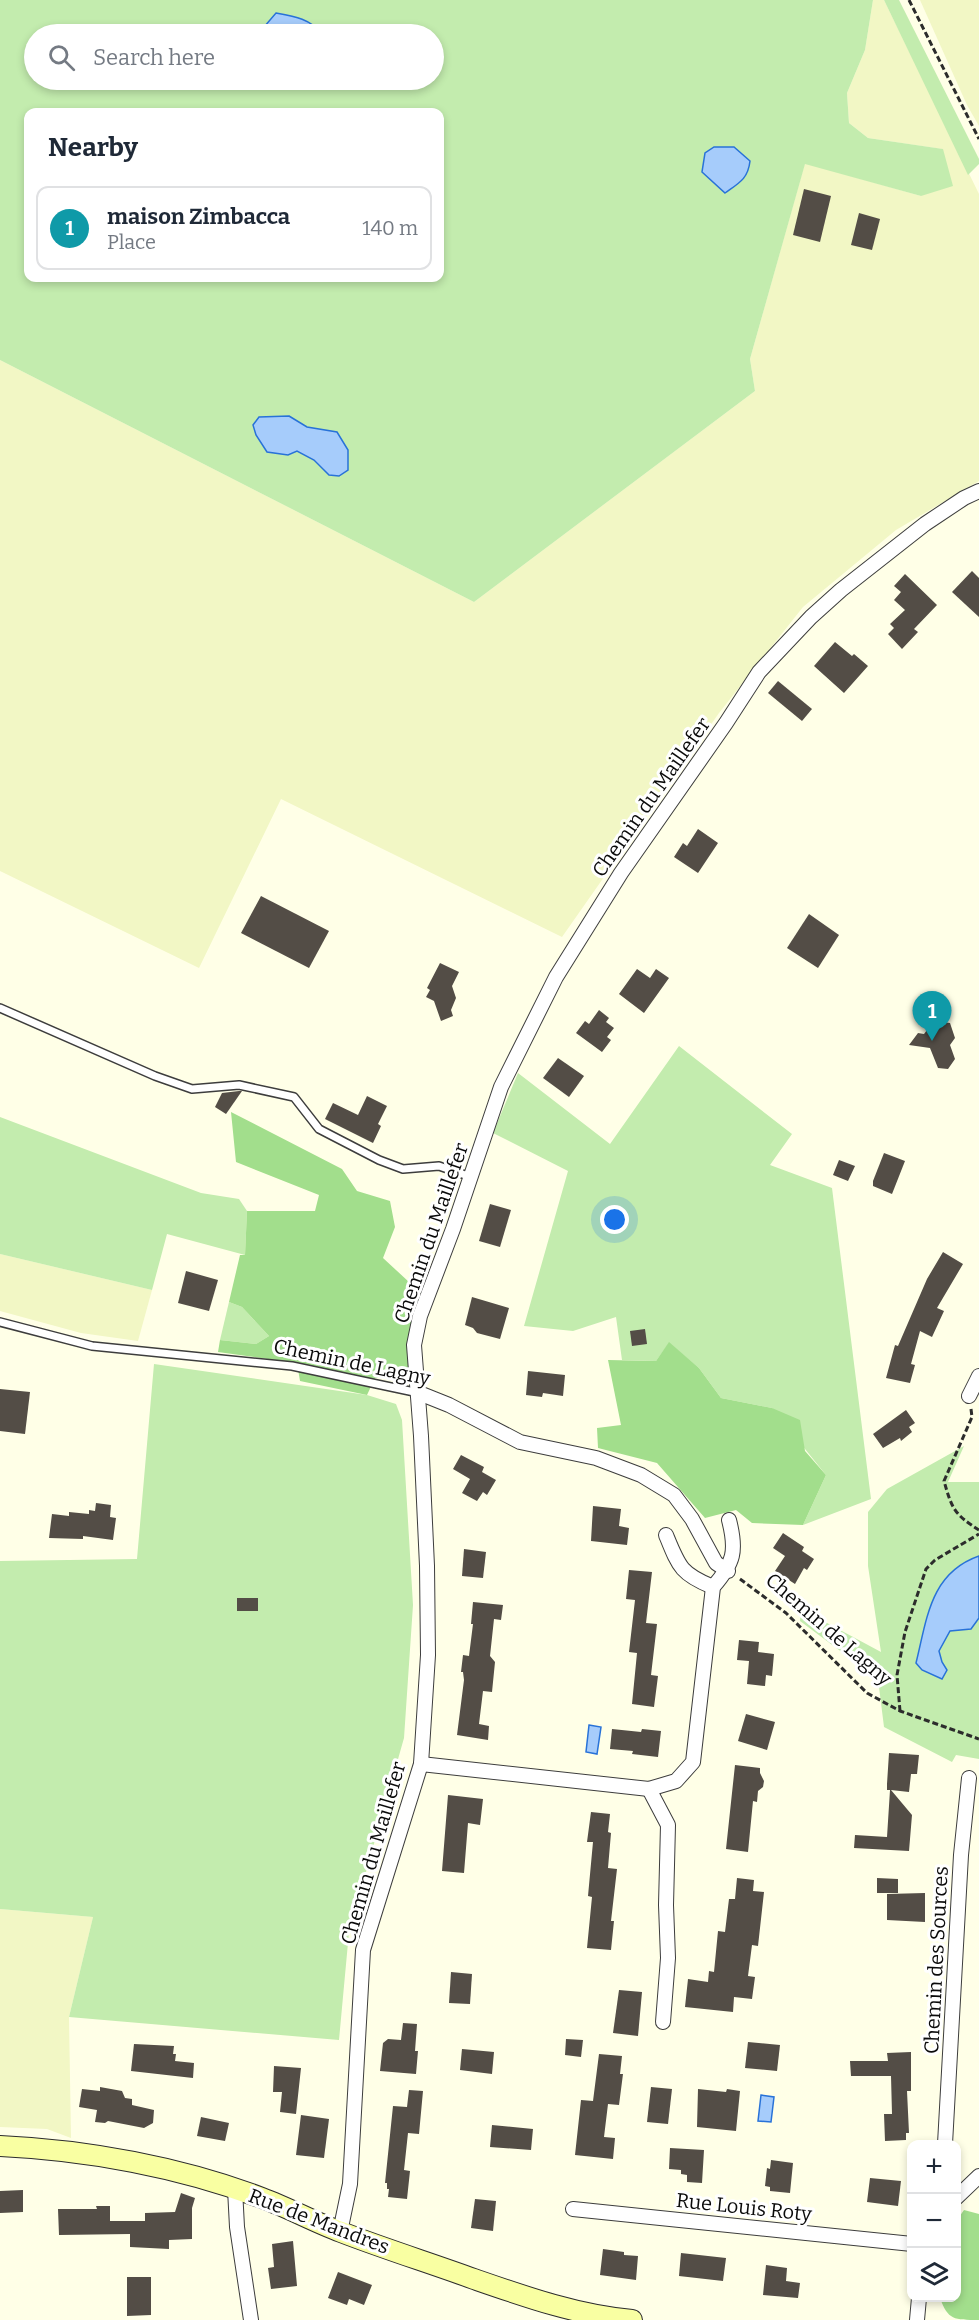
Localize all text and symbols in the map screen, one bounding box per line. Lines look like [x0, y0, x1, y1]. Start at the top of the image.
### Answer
search box [24, 24, 444, 90]
icon: search [45, 41, 78, 74]
text: Search here [93, 44, 215, 71]
text: Nearby [48, 132, 138, 163]
text: maison Zimbacca [107, 203, 290, 230]
text: 1 [65, 216, 74, 240]
text: 140 m [362, 216, 418, 240]
text: Place [107, 230, 156, 254]
street label: Chemin du Maillefer [587, 713, 715, 881]
pin: 1 [912, 992, 952, 1041]
street label: Chemin du Maillefer [389, 1140, 473, 1326]
your location [600, 1205, 629, 1234]
street label: Chemin de Lagny [271, 1334, 433, 1390]
street label: Chemin de Lagny [761, 1568, 897, 1691]
street label: Chemin du Maillefer [335, 1759, 411, 1947]
street label: Chemin des Sources [919, 1865, 953, 2055]
map controls [907, 2140, 961, 2302]
button: + [907, 2140, 961, 2194]
street label: Rue de Mandres [245, 2183, 393, 2259]
street label: Rue Louis Roty [675, 2188, 813, 2226]
button: − [907, 2194, 961, 2248]
button: layers [907, 2248, 961, 2302]

